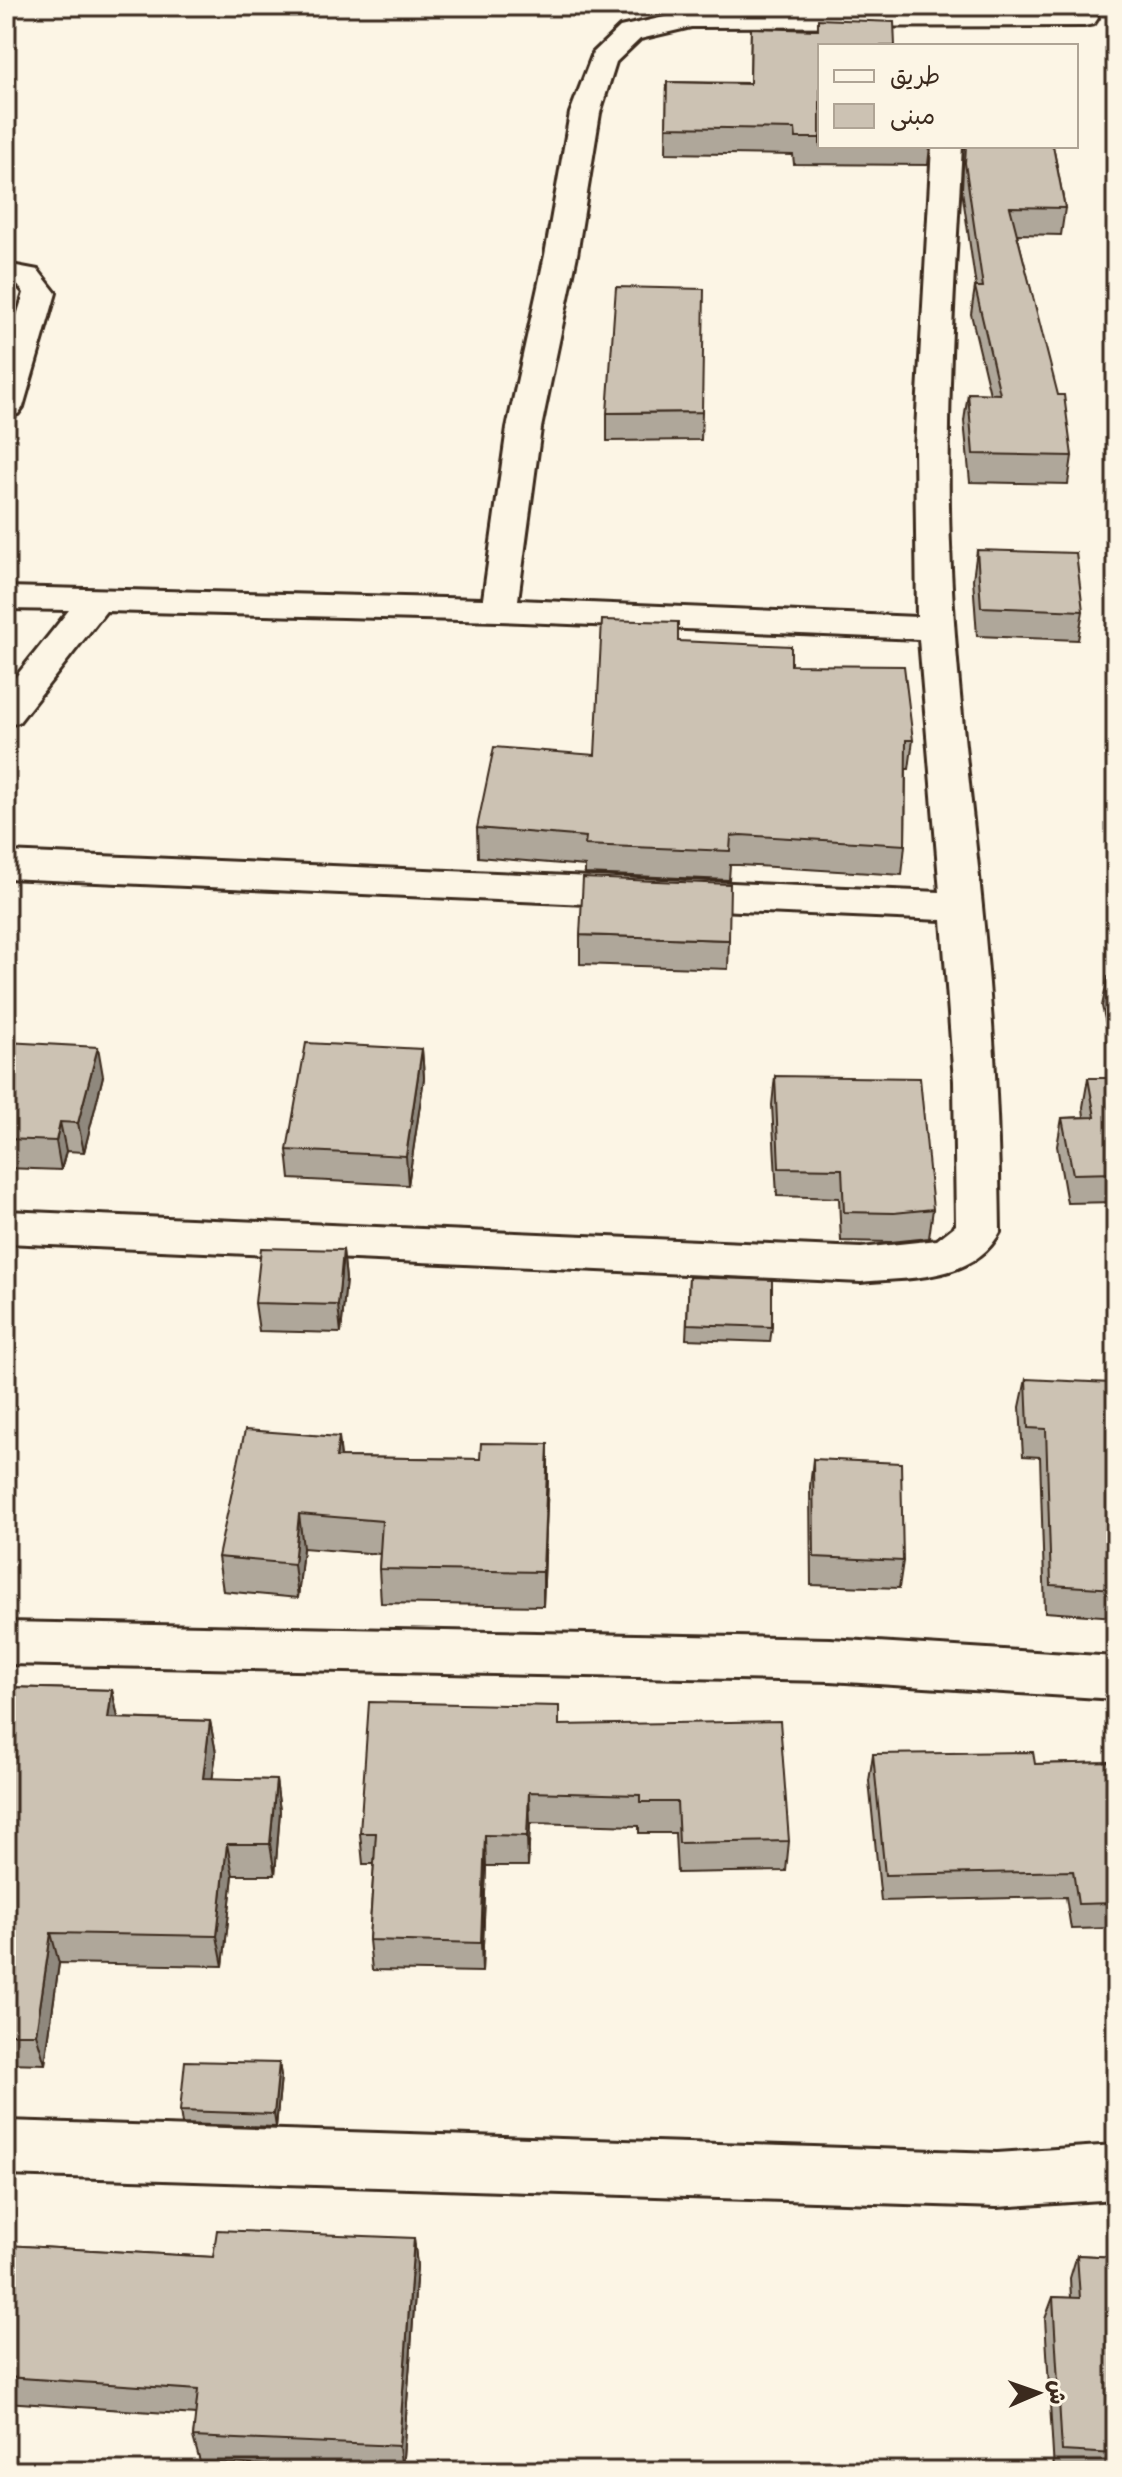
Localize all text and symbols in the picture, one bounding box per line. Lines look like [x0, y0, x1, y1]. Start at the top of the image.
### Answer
legend [818, 44, 1078, 148]
text: طريق [890, 61, 940, 91]
text: مبنى [890, 101, 935, 131]
north arrow [998, 2353, 1078, 2433]
text: ش [1043, 2380, 1071, 2405]

